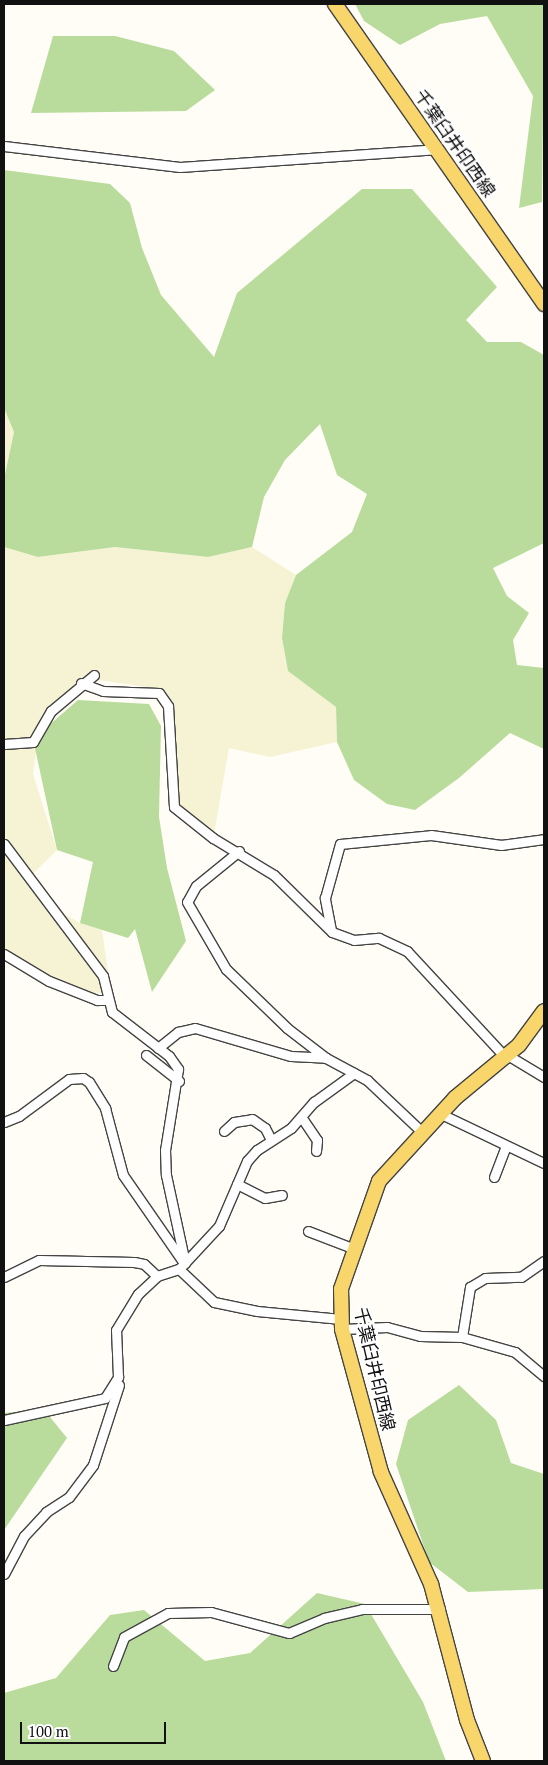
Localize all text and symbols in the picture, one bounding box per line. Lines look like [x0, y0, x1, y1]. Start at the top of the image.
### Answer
street label: 千葉臼井印西線 [410, 85, 500, 201]
street label: 千葉臼井印西線 [350, 1305, 400, 1433]
scale bar [22, 1712, 169, 1744]
text: 100 m [28, 1721, 69, 1741]

